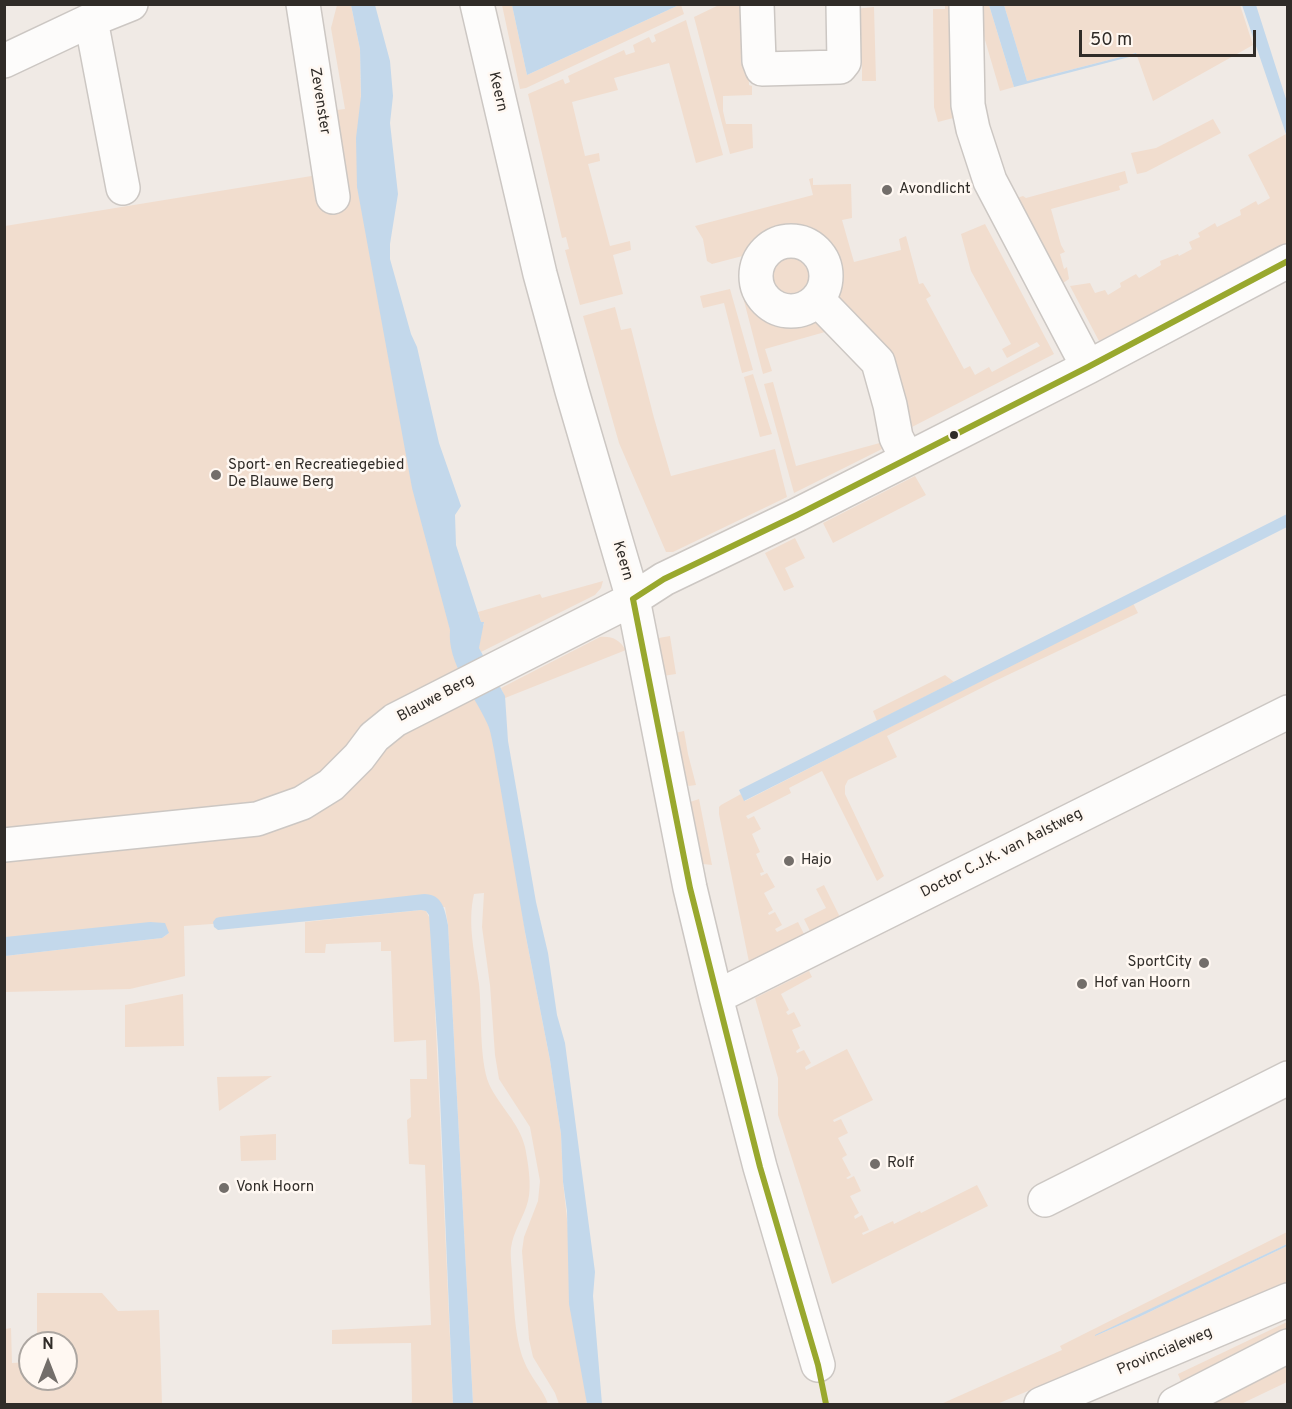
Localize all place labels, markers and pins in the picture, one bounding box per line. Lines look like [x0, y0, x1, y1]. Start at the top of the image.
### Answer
place label: Avondlicht [899, 181, 971, 199]
marker: Avondlicht [880, 183, 894, 197]
unlabelled marker [948, 429, 960, 441]
place label: Sport- en Recreatiegebied De Blauwe Berg [228, 457, 404, 492]
marker: Sport- en Recreatiegebied De Blauwe Berg [209, 468, 223, 482]
place label: Hajo [801, 852, 832, 870]
marker: Hajo [782, 854, 796, 868]
place label: SportCity [1127, 954, 1192, 972]
marker: SportCity [1197, 956, 1211, 970]
place label: Hof van Hoorn [1094, 975, 1190, 993]
marker: Hof van Hoorn [1075, 977, 1089, 991]
place label: Rolf [887, 1155, 914, 1173]
marker: Rolf [868, 1157, 882, 1171]
place label: Vonk Hoorn [236, 1179, 314, 1197]
marker: Vonk Hoorn [217, 1181, 231, 1195]

